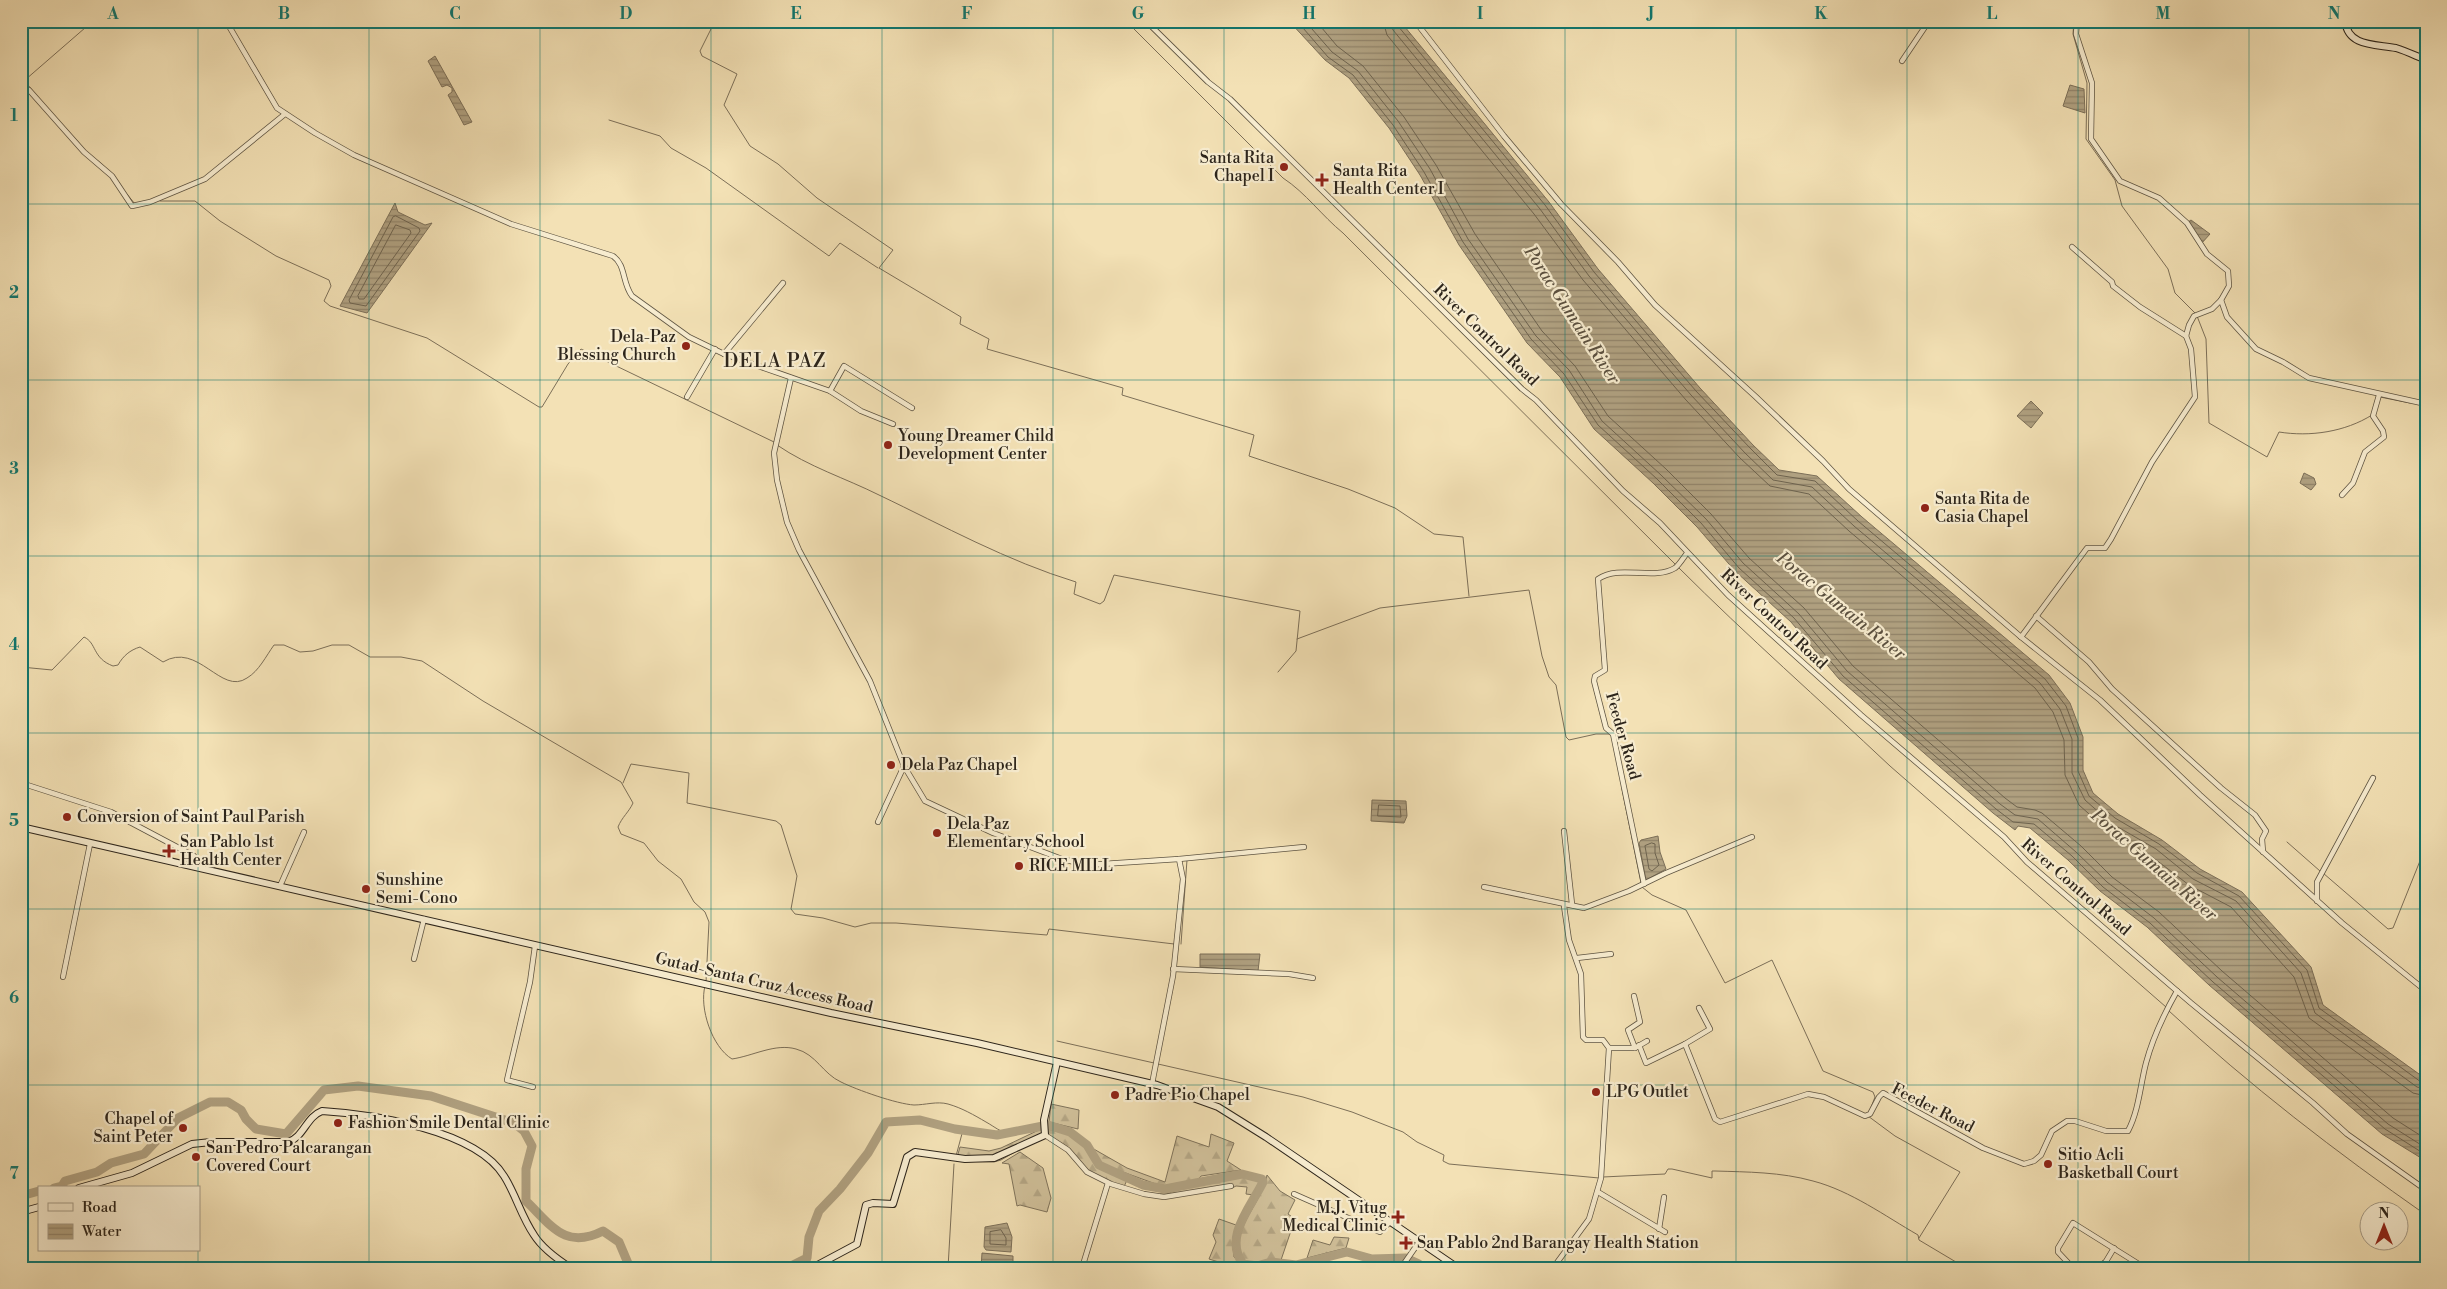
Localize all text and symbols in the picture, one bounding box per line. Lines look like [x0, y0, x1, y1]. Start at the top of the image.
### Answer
text: A [106, 4, 119, 24]
text: B [278, 4, 290, 24]
text: C [449, 4, 461, 24]
text: D [620, 4, 633, 24]
text: E [790, 4, 802, 24]
text: F [961, 4, 973, 24]
text: G [1132, 4, 1145, 24]
text: H [1302, 4, 1316, 24]
text: I [1477, 4, 1483, 24]
text: J [1646, 4, 1654, 24]
text: K [1815, 4, 1829, 24]
text: L [1987, 4, 1998, 24]
text: M [2156, 4, 2171, 24]
text: N [2328, 4, 2341, 24]
text: 1 [10, 106, 18, 126]
place label: Santa Rita Chapel I [1200, 148, 1275, 186]
marker: Santa Rita Chapel I [1278, 161, 1290, 173]
place label: Santa Rita Health Center I [1333, 161, 1444, 199]
marker: Santa Rita Health Center I [1315, 173, 1329, 187]
water label: Porac Gumain River [1518, 241, 1625, 389]
street label: River Control Road [1429, 280, 1543, 390]
text: 2 [9, 283, 19, 303]
place label: Dela-Paz Blessing Church [557, 327, 676, 365]
marker: Dela-Paz Blessing Church [680, 340, 692, 352]
district label: DELA PAZ [724, 349, 826, 373]
place label: Young Dreamer Child Development Center [897, 426, 1054, 464]
marker: Young Dreamer Child Development Center [882, 439, 894, 451]
text: 3 [9, 459, 19, 479]
place label: Santa Rita de Casia Chapel [1935, 489, 2030, 527]
marker: Santa Rita de Casia Chapel [1919, 502, 1931, 514]
water label: Porac Gumain River [1771, 546, 1911, 665]
street label: River Control Road [1717, 565, 1831, 673]
text: 4 [9, 635, 20, 655]
street label: Feeder Road [1601, 690, 1645, 782]
place label: Dela Paz Chapel [901, 755, 1018, 775]
marker: Dela Paz Chapel [885, 759, 897, 771]
water label: Porac Gumain River [2085, 803, 2222, 926]
place label: Conversion of Saint Paul Parish [77, 807, 305, 827]
text: 5 [9, 811, 19, 831]
marker: Conversion of Saint Paul Parish [61, 811, 73, 823]
place label: Dela Paz Elementary School [947, 814, 1085, 852]
marker: Dela Paz Elementary School [931, 827, 943, 839]
place label: San Pablo 1st Health Center [180, 832, 282, 870]
street label: River Control Road [2017, 834, 2135, 940]
marker: San Pablo 1st Health Center [162, 844, 176, 858]
place label: RICE MILL [1029, 856, 1113, 876]
marker: RICE MILL [1013, 860, 1025, 872]
place label: Sunshine Semi-Cono [376, 870, 458, 908]
marker: Sunshine Semi-Cono [360, 883, 372, 895]
street label: Gutad-Santa Cruz Access Road [653, 948, 875, 1018]
text: 6 [9, 988, 19, 1008]
street label: Feeder Road [1888, 1079, 1978, 1137]
place label: LPG Outlet [1606, 1082, 1689, 1102]
place label: Padre Pio Chapel [1125, 1085, 1250, 1105]
marker: LPG Outlet [1590, 1086, 1602, 1098]
marker: Padre Pio Chapel [1109, 1089, 1121, 1101]
place label: Chapel of Saint Peter [93, 1109, 174, 1147]
place label: Fashion Smile Dental Clinic [348, 1113, 550, 1133]
marker: Fashion Smile Dental Clinic [332, 1117, 344, 1129]
marker: Chapel of Saint Peter [177, 1122, 189, 1134]
place label: San Pedro Palcarangan Covered Court [206, 1138, 372, 1176]
place label: Sitio Acli Basketball Court [2057, 1145, 2179, 1183]
marker: San Pedro Palcarangan Covered Court [190, 1151, 202, 1163]
marker: Sitio Acli Basketball Court [2042, 1158, 2054, 1170]
text: 7 [9, 1164, 19, 1184]
legend [38, 1186, 200, 1252]
text: Road [82, 1198, 117, 1217]
place label: M.J. Vitug Medical Clinic [1282, 1198, 1388, 1236]
north arrow [2360, 1202, 2410, 1252]
text: N [2378, 1205, 2390, 1223]
marker: M.J. Vitug Medical Clinic [1391, 1210, 1405, 1224]
text: Water [81, 1222, 122, 1241]
place label: San Pablo 2nd Barangay Health Station [1417, 1233, 1699, 1253]
marker: San Pablo 2nd Barangay Health Station [1399, 1236, 1413, 1250]

